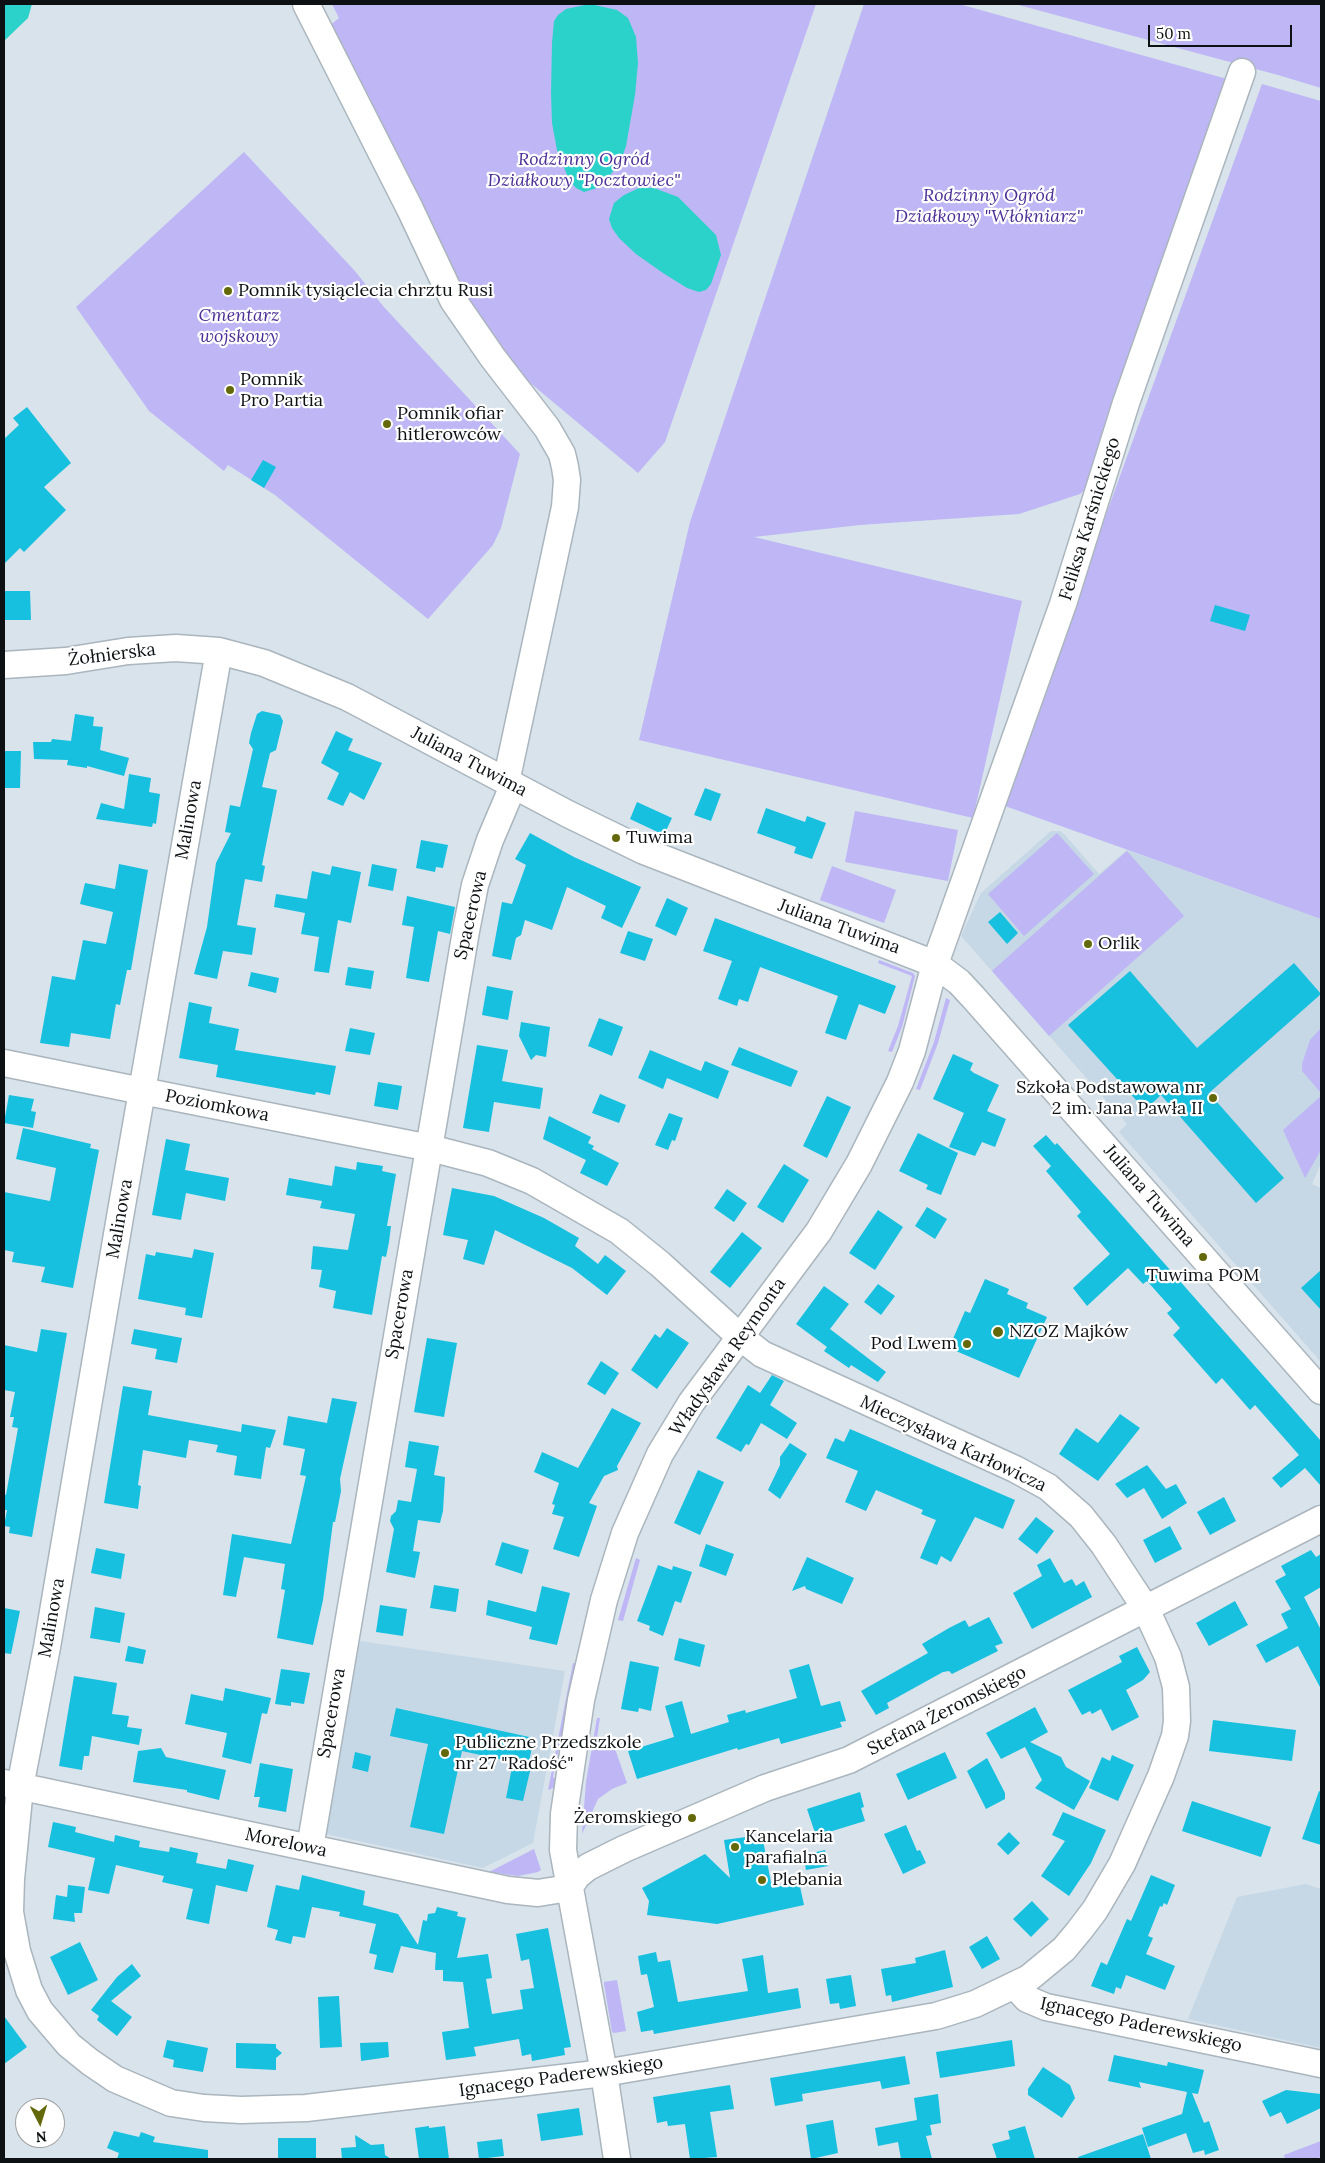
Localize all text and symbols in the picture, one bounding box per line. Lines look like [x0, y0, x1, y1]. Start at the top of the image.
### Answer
scale bar [1150, 15, 1294, 47]
text: 50 m [1156, 24, 1191, 43]
park label: Rodzinny Ogród Działkowy "Pocztowiec" [488, 149, 680, 192]
park label: Rodzinny Ogród Działkowy "Włókniarz" [895, 185, 1083, 228]
place label: Pomnik tysiąclecia chrztu Rusi [238, 280, 493, 302]
marker: Pomnik tysiąclecia chrztu Rusi [222, 285, 234, 297]
park label: Cmentarz wojskowy [199, 305, 279, 348]
place label: Pomnik Pro Partia [240, 369, 323, 412]
marker: Pomnik Pro Partia [224, 384, 236, 396]
place label: Pomnik ofiar hitlerowców [397, 403, 503, 446]
marker: Pomnik ofiar hitlerowców [381, 418, 393, 430]
street label: Feliksa Karśnickiego [1055, 435, 1125, 603]
street label: Żołnierska [67, 639, 157, 671]
street label: Juliana Tuwima [407, 722, 531, 802]
street label: Malinowa [171, 778, 207, 862]
place label: Tuwima [626, 827, 693, 849]
marker: Tuwima [610, 832, 622, 844]
street label: Spacerowa [450, 868, 492, 962]
street label: Juliana Tuwima [775, 895, 903, 959]
place label: Orlik [1098, 933, 1140, 955]
marker: Orlik [1082, 938, 1094, 950]
place label: Szkoła Podstawowa nr 2 im. Jana Pawła II [1016, 1077, 1203, 1120]
street label: Poziomkowa [163, 1085, 271, 1127]
marker: Szkoła Podstawowa nr 2 im. Jana Pawła II [1207, 1092, 1219, 1104]
street label: Juliana Tuwima [1099, 1140, 1199, 1252]
street label: Malinowa [102, 1177, 138, 1261]
marker: Tuwima POM [1197, 1251, 1209, 1263]
place label: Tuwima POM [1146, 1265, 1260, 1287]
street label: Spacerowa [381, 1267, 419, 1361]
street label: Władysława Reymonta [665, 1274, 791, 1440]
place label: NZOZ Majków [1009, 1321, 1128, 1343]
marker: NZOZ Majków [991, 1325, 1005, 1339]
place label: Pod Lwem [870, 1333, 957, 1355]
marker: Pod Lwem [961, 1338, 973, 1350]
street label: Mieczysława Karłowicza [856, 1391, 1050, 1497]
street label: Malinowa [34, 1576, 70, 1660]
street label: Stefana Żeromskiego [864, 1662, 1030, 1760]
street label: Spacerowa [313, 1666, 351, 1760]
place label: Publiczne Przedszkole nr 27 "Radość" [455, 1732, 642, 1775]
marker: Publiczne Przedszkole nr 27 "Radość" [439, 1747, 451, 1759]
place label: Żeromskiego [574, 1807, 682, 1829]
marker: Żeromskiego [686, 1812, 698, 1824]
street label: Morelowa [243, 1824, 329, 1862]
place label: Kancelaria parafialna [745, 1826, 833, 1868]
marker: Kancelaria parafialna [729, 1841, 741, 1853]
place label: Plebania [772, 1869, 842, 1891]
marker: Plebania [756, 1874, 768, 1886]
street label: Ignacego Paderewskiego [1038, 1993, 1244, 2057]
street label: Ignacego Paderewskiego [458, 2052, 664, 2102]
north arrow [15, 2098, 65, 2148]
text: N [35, 2128, 47, 2146]

